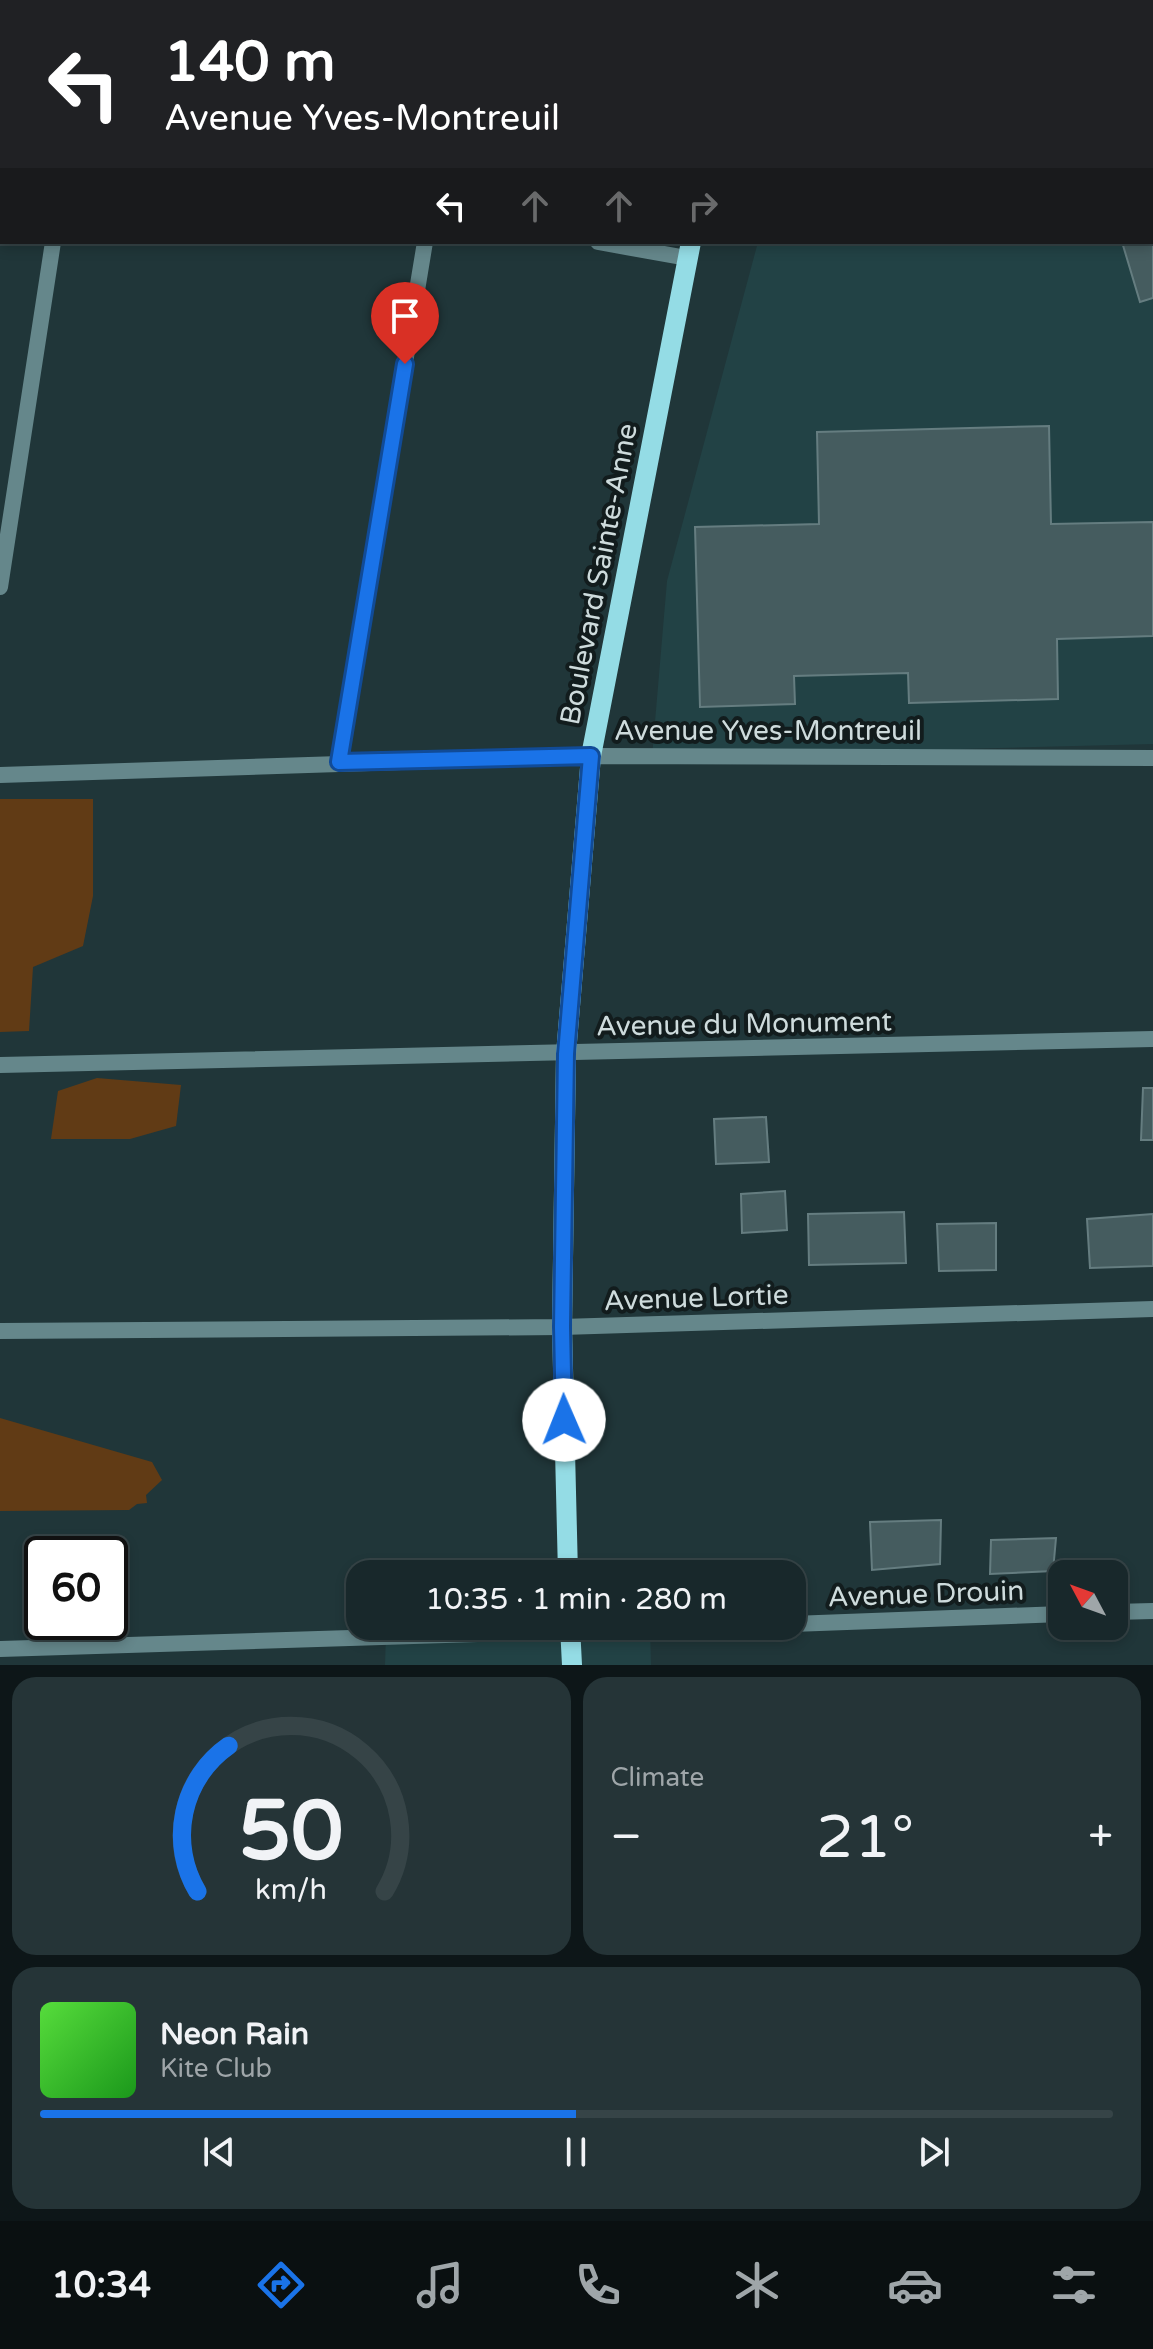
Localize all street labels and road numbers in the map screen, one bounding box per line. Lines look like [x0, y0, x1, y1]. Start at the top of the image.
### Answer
street label: Boulevard Sainte-Anne [553, 421, 645, 728]
street label: Avenue Yves-Montreuil [614, 714, 922, 748]
street label: Avenue du Monument [596, 1004, 893, 1044]
street label: Avenue Lortie [603, 1278, 789, 1318]
street label: Avenue Drouin [827, 1574, 1025, 1614]

